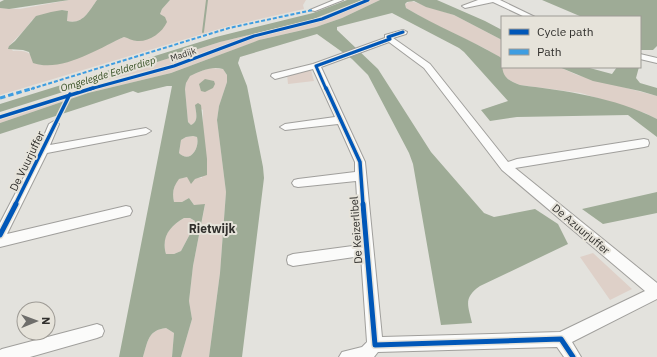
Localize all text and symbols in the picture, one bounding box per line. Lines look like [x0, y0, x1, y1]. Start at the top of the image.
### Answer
legend [501, 16, 641, 68]
text: Cycle path [537, 24, 594, 39]
text: Path [537, 44, 562, 59]
street label: Madijk [169, 45, 198, 63]
water label: Omgelegde Eelderdiep [59, 53, 157, 95]
street label: De Vuurjuffer [6, 129, 48, 193]
street label: De Keizerlibel [347, 196, 365, 264]
street label: De Azuurjuffer [549, 201, 613, 257]
district label: Rietwijk [189, 221, 235, 236]
north arrow [16, 301, 56, 341]
text: N [39, 317, 53, 325]

